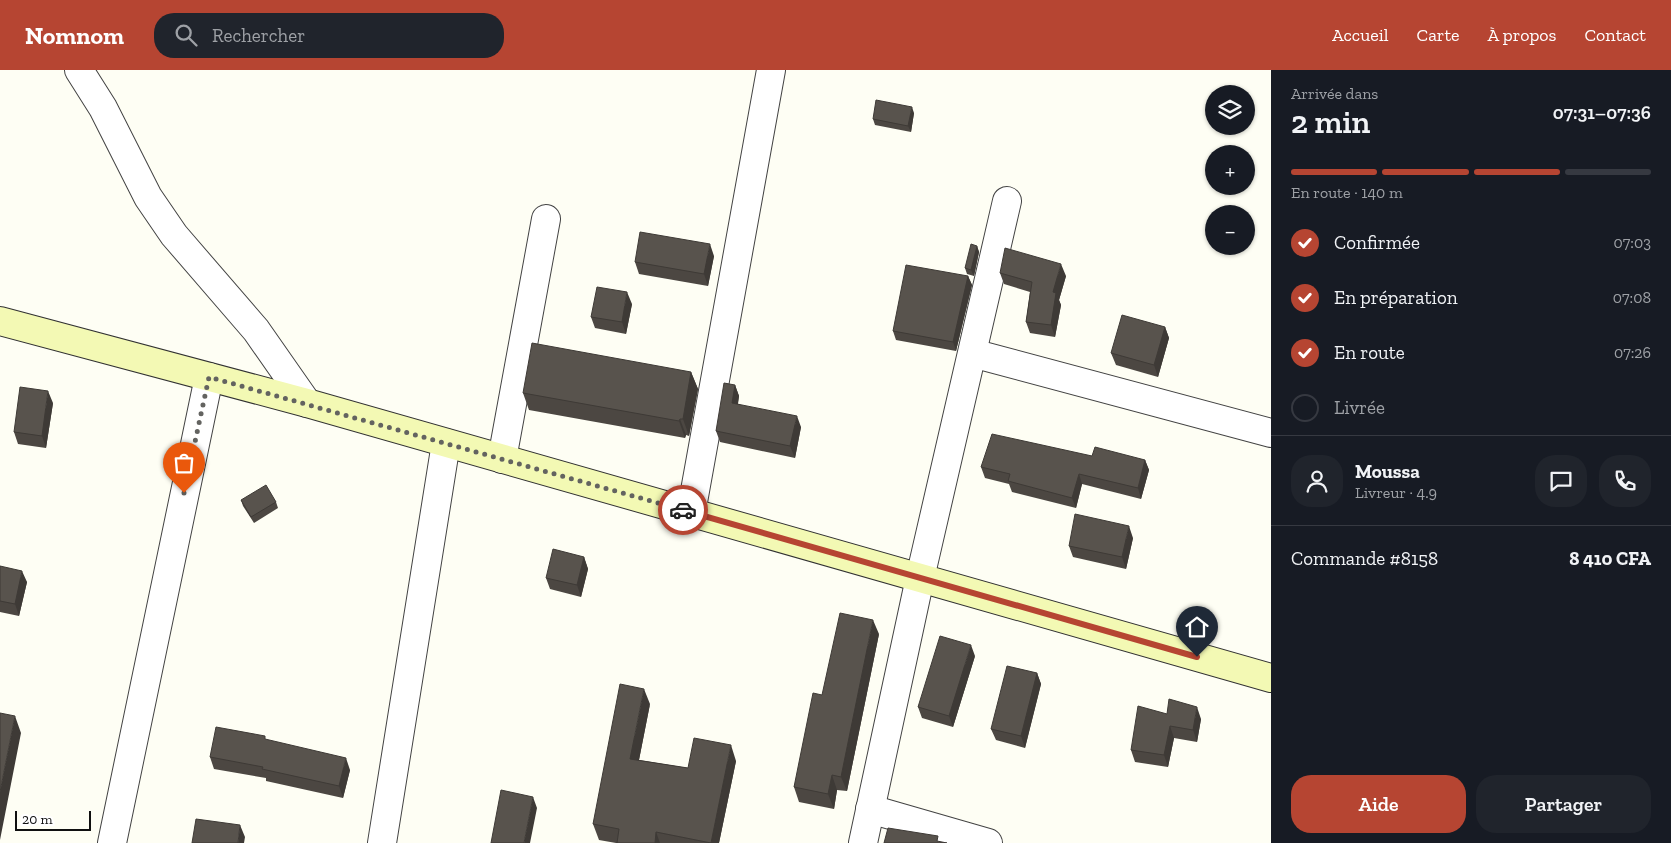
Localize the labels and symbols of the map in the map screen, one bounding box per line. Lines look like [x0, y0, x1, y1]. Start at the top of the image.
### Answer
pin [163, 442, 205, 493]
courier [658, 485, 708, 535]
pin [1176, 606, 1218, 657]
scale bar [15, 808, 91, 831]

